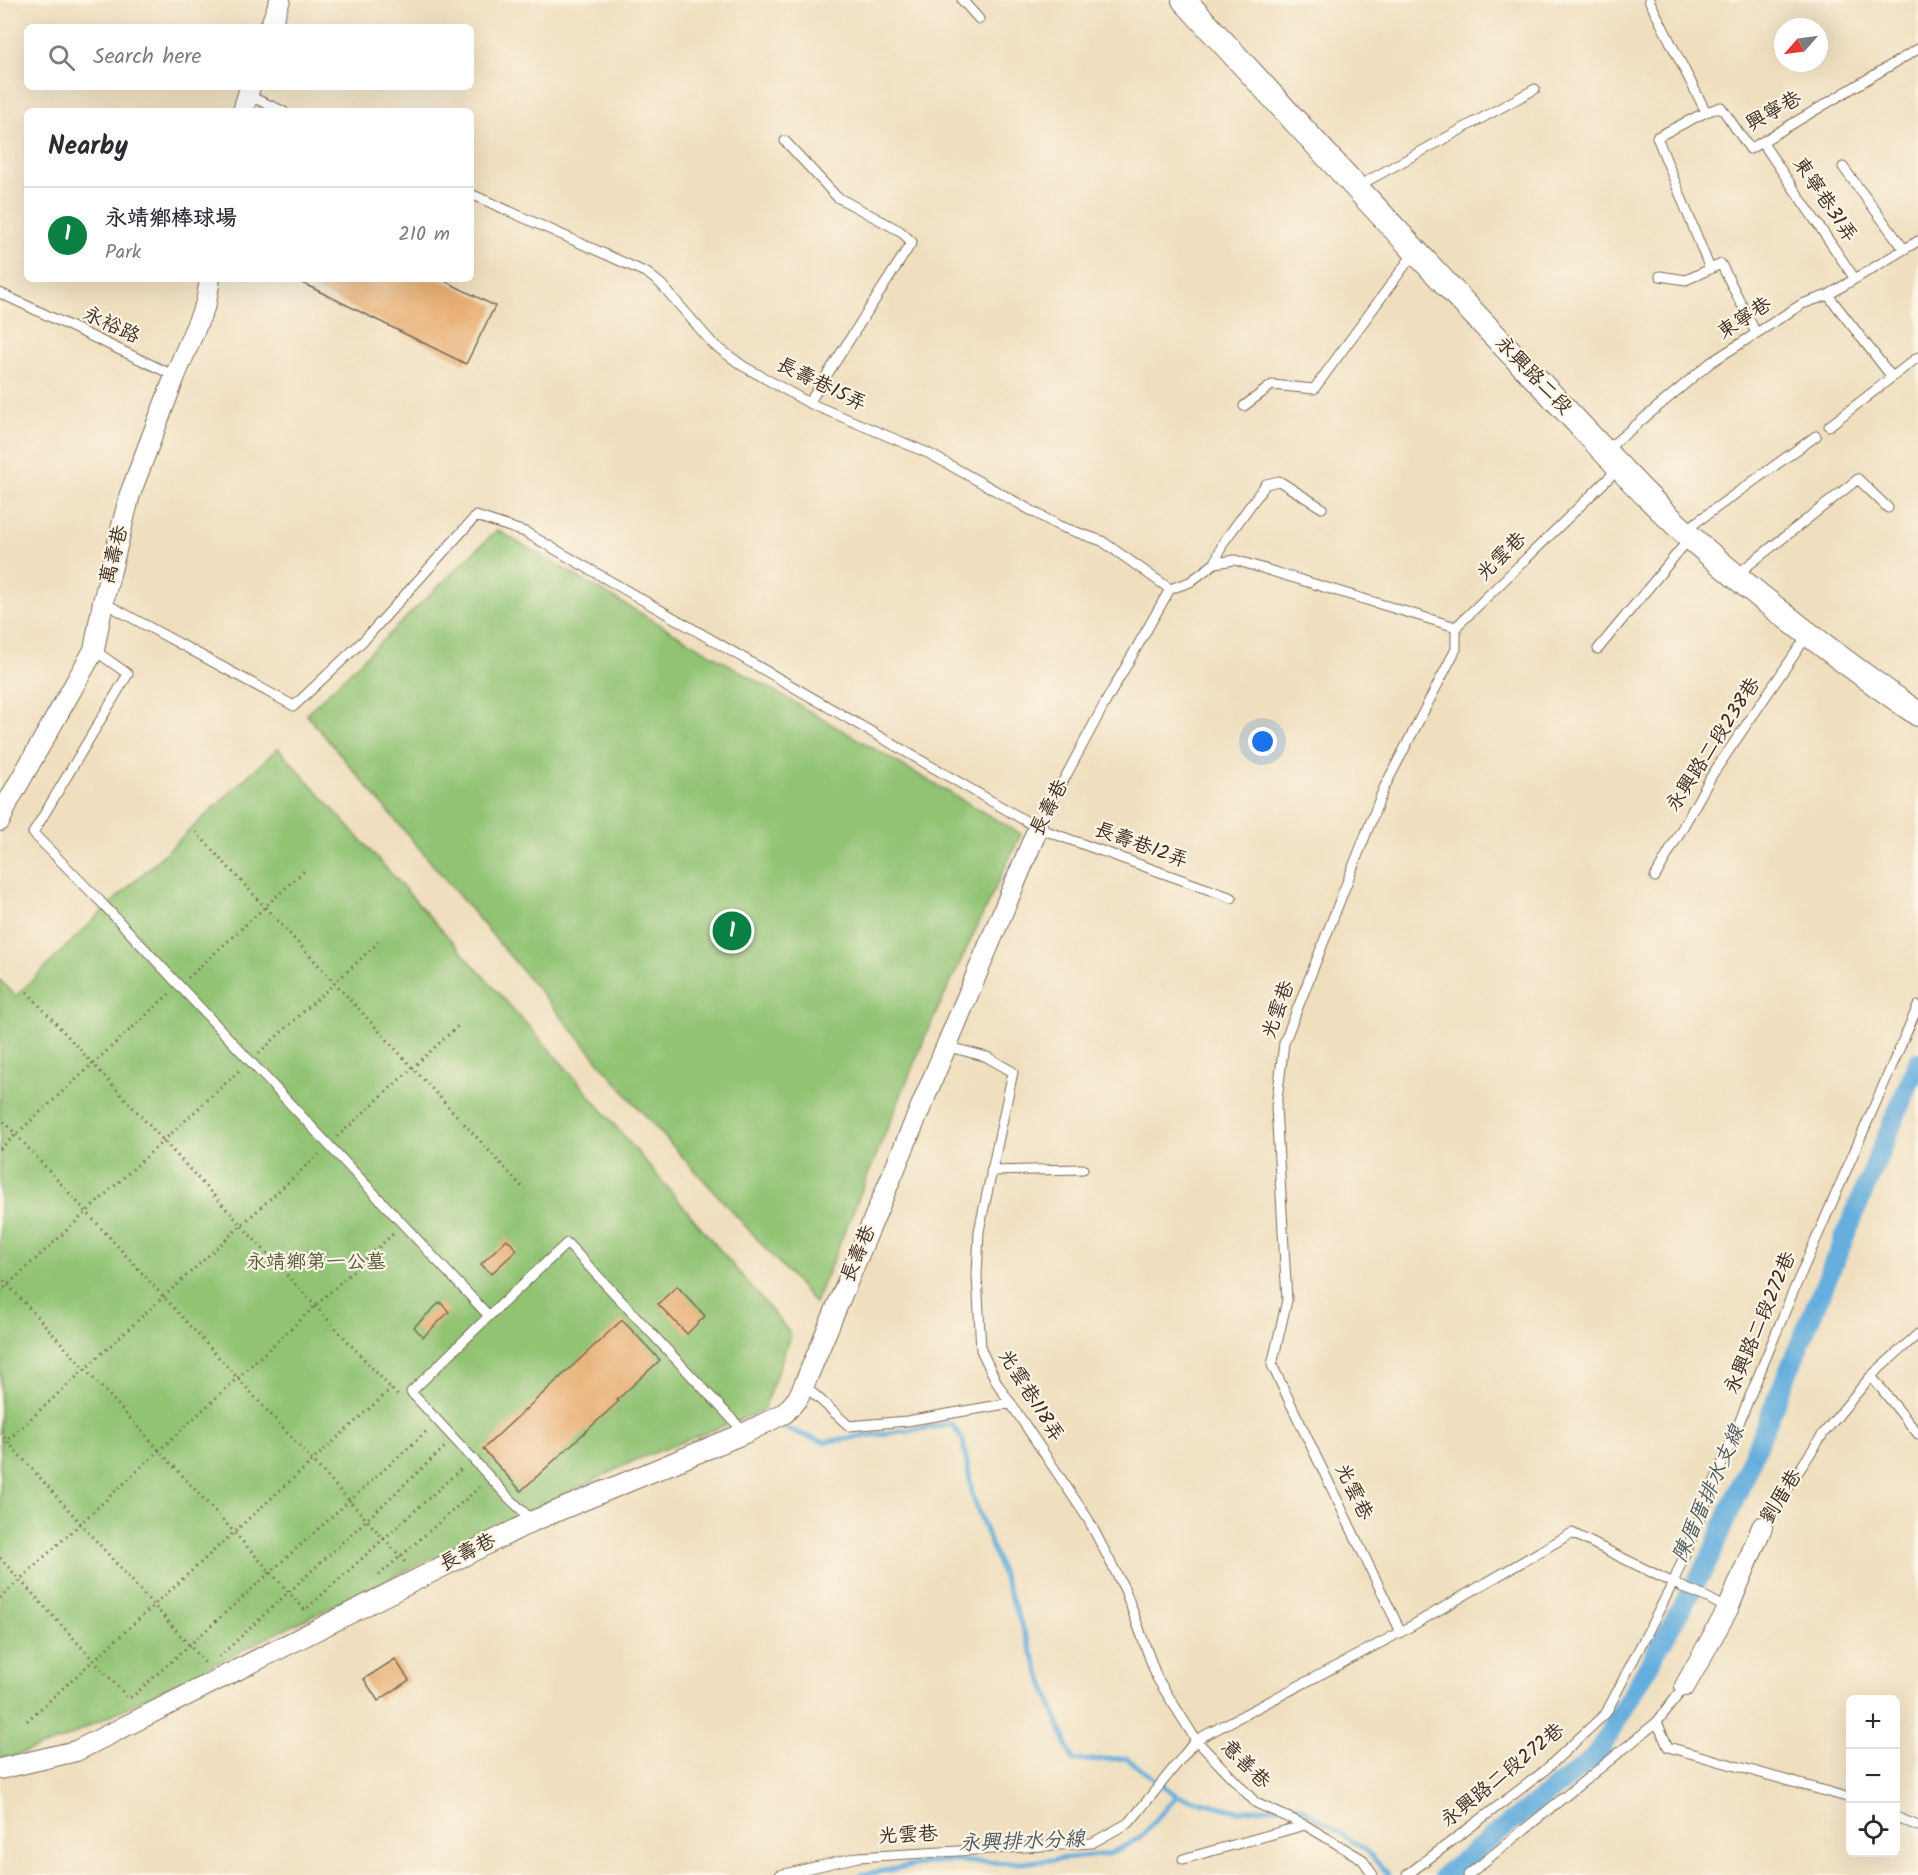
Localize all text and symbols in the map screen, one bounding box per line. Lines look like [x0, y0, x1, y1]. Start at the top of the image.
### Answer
north arrow [1774, 18, 1828, 72]
search box [24, 24, 474, 90]
text: Search here [93, 40, 201, 75]
icon: search [45, 41, 78, 74]
street label: 興寧巷 [1740, 83, 1809, 141]
text: Nearby [48, 126, 128, 168]
street label: 東寧巷31弄 [1783, 151, 1865, 249]
text: 永靖鄉棒球場 [105, 202, 237, 237]
text: 1 [64, 219, 71, 251]
text: 210 m [398, 219, 450, 251]
text: Park [105, 237, 141, 269]
street label: 東寧巷 [1711, 289, 1780, 349]
street label: 永裕路 [77, 299, 146, 354]
street label: 永興路二段 [1487, 329, 1579, 423]
street label: 長壽巷15弄 [770, 349, 872, 421]
street label: 萬壽巷 [92, 521, 138, 588]
street label: 光雲巷 [1469, 524, 1535, 589]
street label: 永興路二段238巷 [1658, 670, 1770, 819]
your location [1248, 727, 1277, 756]
street label: 長壽巷 [1022, 773, 1078, 842]
street label: 長壽巷12弄 [1090, 814, 1192, 878]
pin: 1 [712, 908, 752, 954]
street label: 光雲巷 [1254, 975, 1305, 1044]
street label: 長壽巷 [833, 1219, 886, 1288]
street label: 永興路二段272巷 [1716, 1246, 1806, 1399]
park label: 永靖鄉第一公墓 [246, 1247, 386, 1279]
street label: 光雲巷118弄 [989, 1343, 1071, 1449]
water label: 陳厝厝排水支線 [1664, 1419, 1754, 1568]
street label: 光雲巷 [1325, 1458, 1381, 1527]
street label: 劉厝巷 [1753, 1462, 1812, 1531]
street label: 長壽巷 [434, 1525, 503, 1581]
map controls [1846, 1695, 1900, 1857]
button: + [1846, 1695, 1900, 1749]
street label: 永興路二段272巷 [1434, 1715, 1573, 1836]
street label: 意善巷 [1212, 1732, 1278, 1798]
button: − [1846, 1749, 1900, 1803]
button: locate [1846, 1803, 1900, 1857]
street label: 光雲巷 [877, 1818, 940, 1854]
water label: 永興排水分線 [958, 1823, 1087, 1861]

